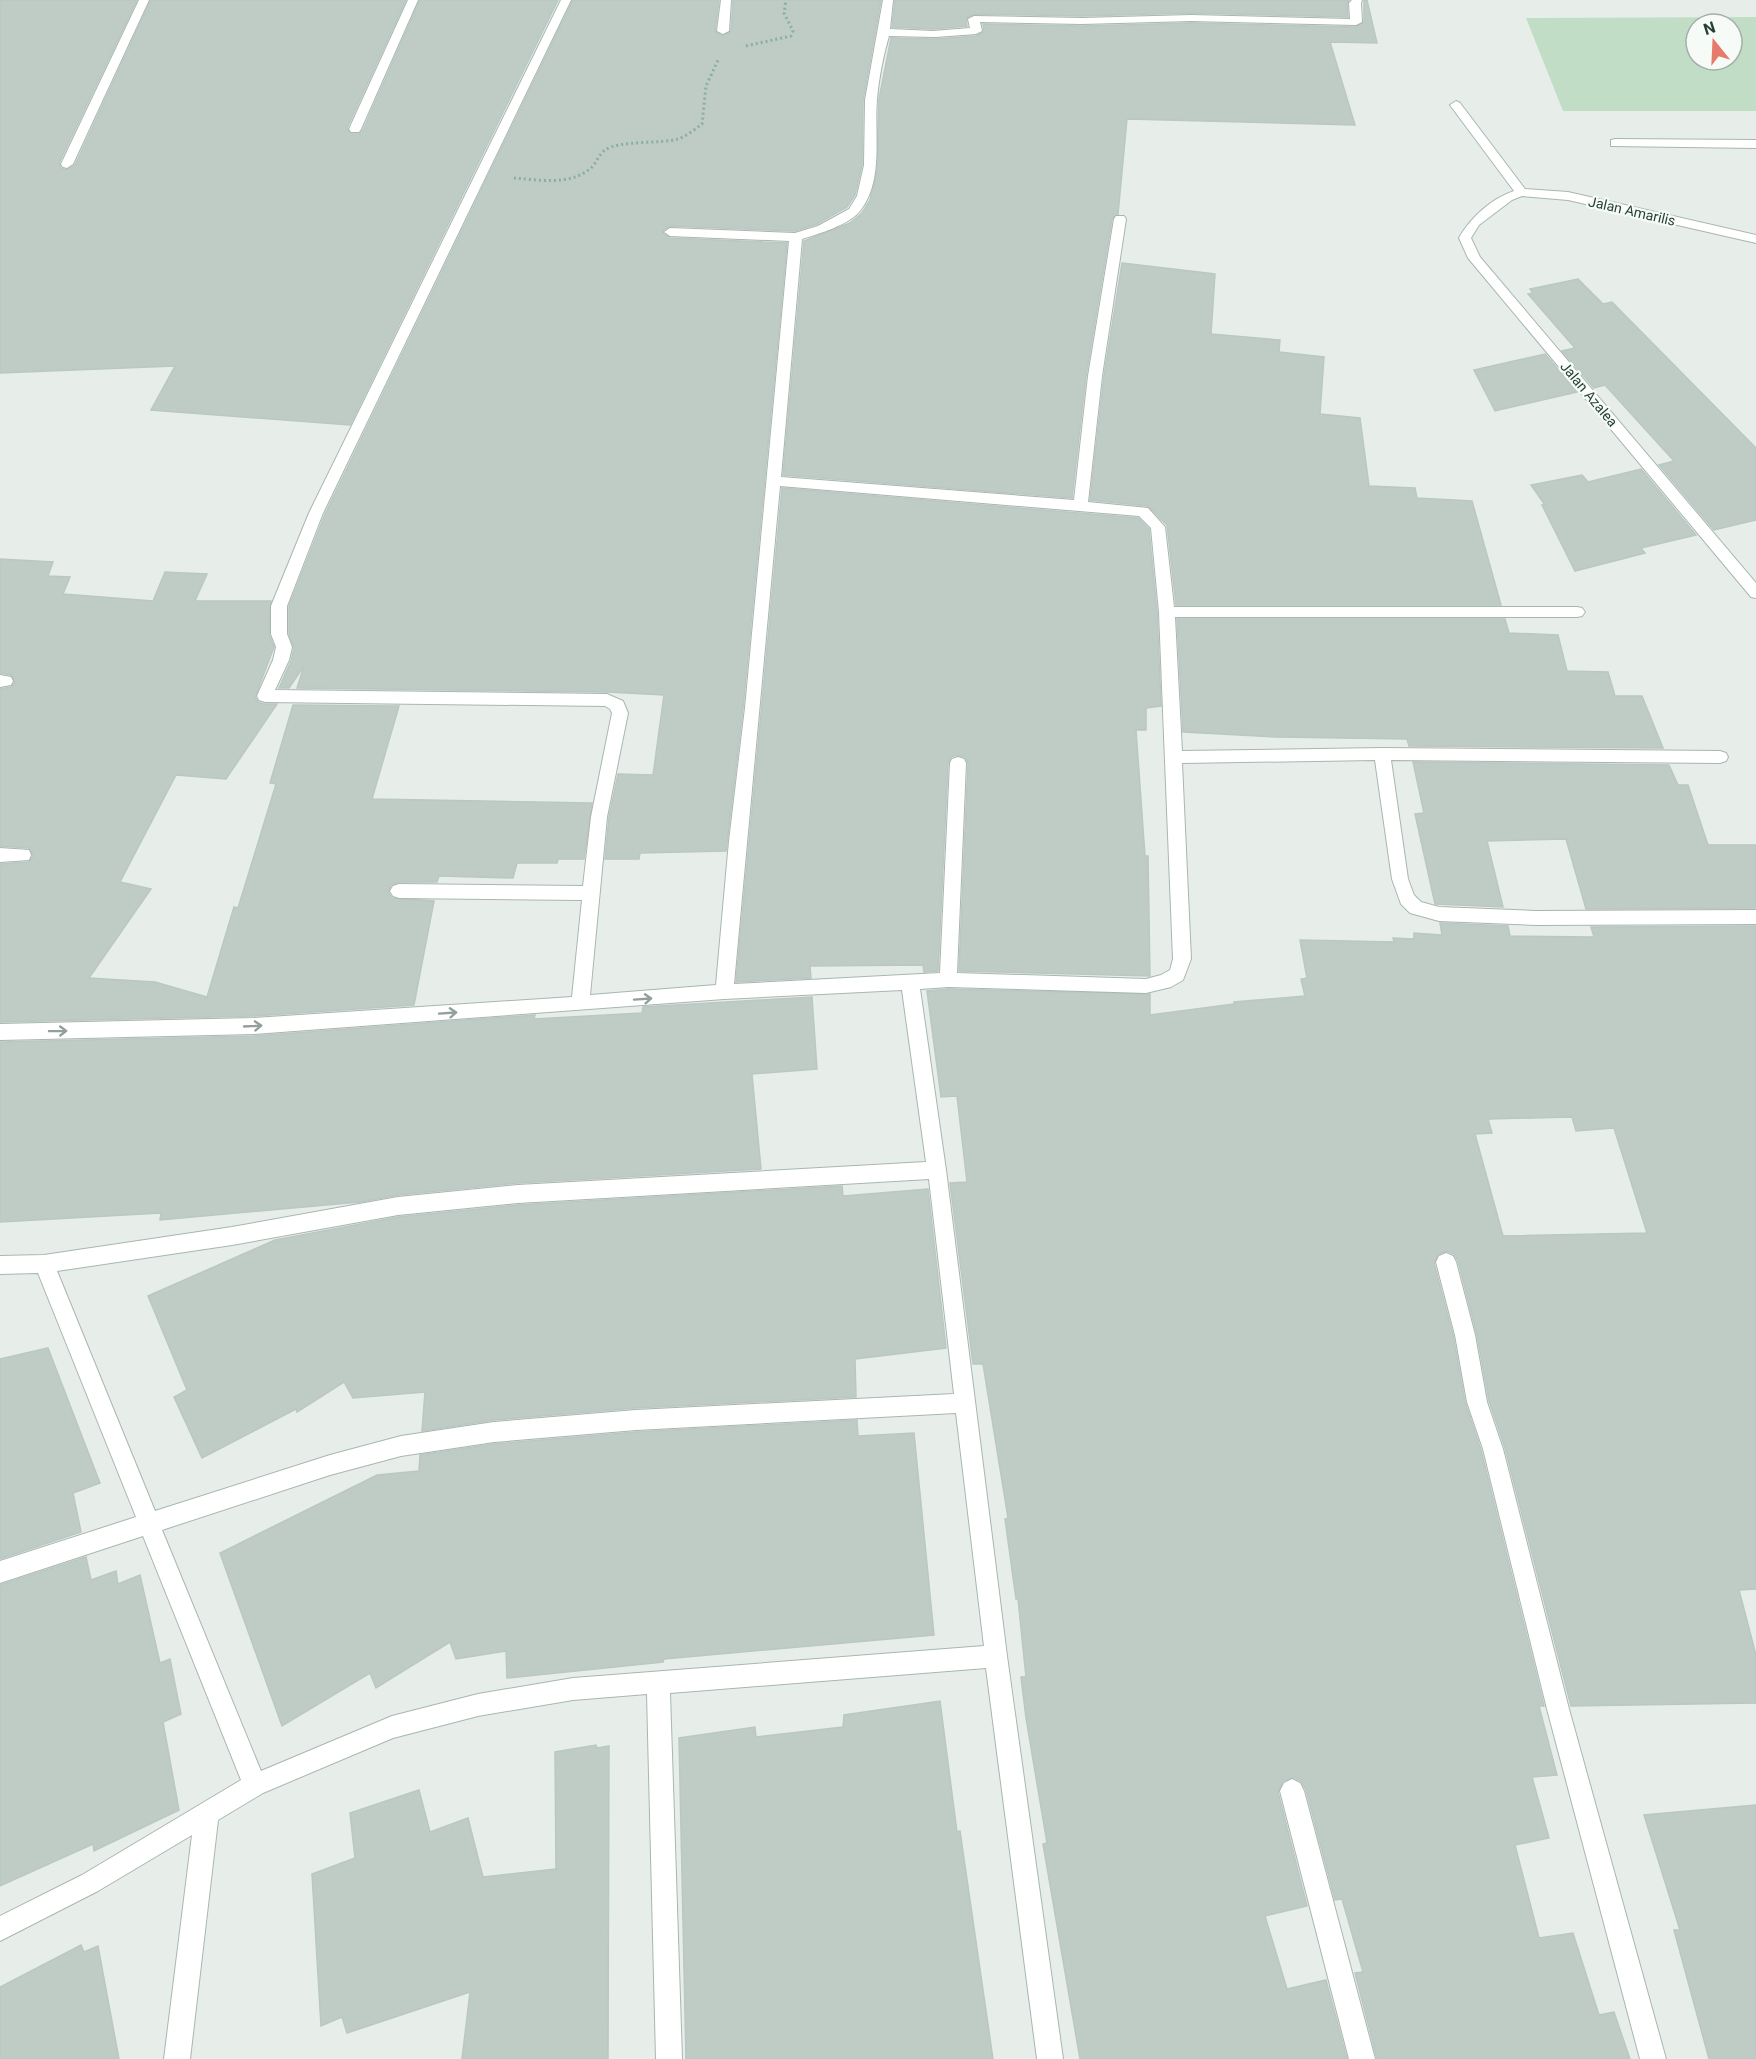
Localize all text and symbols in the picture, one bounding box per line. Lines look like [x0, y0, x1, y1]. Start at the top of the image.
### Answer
north arrow [1684, 12, 1744, 72]
text: N [1701, 17, 1718, 39]
street label: Jalan Amarilis [1587, 193, 1677, 229]
street label: Jalan Azalea [1557, 358, 1621, 430]
one-way arrow [632, 994, 652, 1005]
one-way arrow [438, 1007, 457, 1018]
one-way arrow [243, 1020, 263, 1031]
one-way arrow [48, 1025, 68, 1036]

